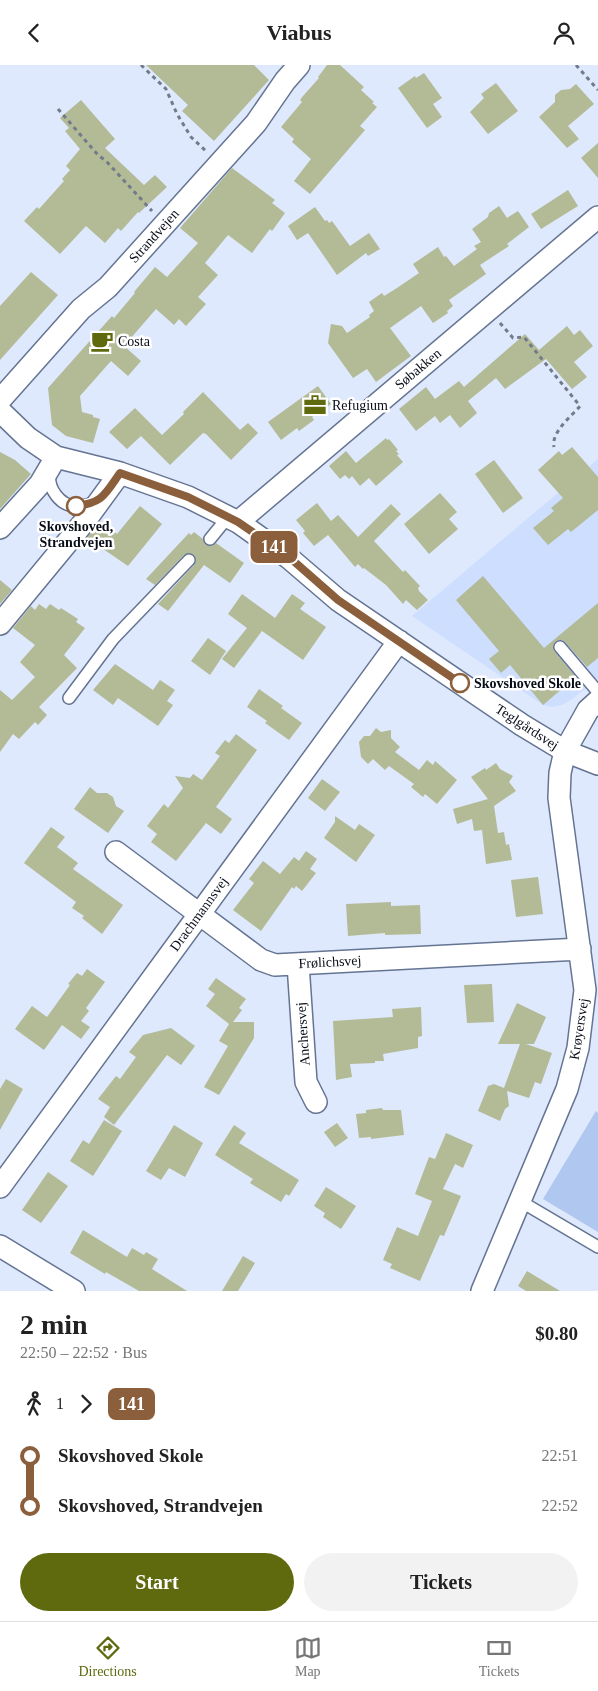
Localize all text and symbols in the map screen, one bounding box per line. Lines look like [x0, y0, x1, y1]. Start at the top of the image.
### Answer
icon: back [20, 19, 48, 47]
icon: person [550, 19, 578, 47]
text: Viabus [266, 20, 332, 45]
street label: Strandvejen [126, 206, 182, 266]
cafe icon: Costa [89, 328, 115, 354]
place label: Costa [118, 334, 151, 349]
street label: Søbakken [392, 346, 444, 392]
office icon: Refugium [302, 392, 328, 418]
place label: Refugium [332, 398, 388, 413]
marker: Skovshoved, Strandvejen [66, 496, 86, 516]
place label: Skovshoved, Strandvejen [39, 519, 113, 550]
line badge: 141 [245, 531, 303, 563]
text: 141 [261, 537, 288, 557]
marker: Skovshoved Skole [450, 673, 470, 693]
place label: Skovshoved Skole [474, 676, 581, 691]
street label: Teglgårdsvej [493, 701, 561, 753]
street label: Drachmannsvej [167, 874, 231, 954]
street label: Frølichsvej [298, 953, 362, 971]
street label: Krøyersvej [567, 997, 591, 1061]
street label: Anchersvej [293, 1002, 313, 1066]
text: 2 min [20, 1309, 88, 1340]
text: $0.80 [535, 1323, 578, 1344]
text: 22:50 – 22:52 · Bus [20, 1344, 147, 1361]
icon: walk [20, 1390, 48, 1418]
icon: forward [72, 1390, 100, 1418]
text: 141 [118, 1394, 145, 1414]
text: 1 [56, 1395, 64, 1412]
text: Skovshoved Skole [58, 1445, 203, 1466]
text: 22:51 [542, 1447, 578, 1464]
text: Skovshoved, Strandvejen [58, 1495, 263, 1516]
text: 22:52 [542, 1497, 578, 1514]
button: Start [20, 1553, 294, 1611]
button: Tickets [304, 1553, 578, 1611]
tab: Directions [78, 1634, 137, 1680]
tab: Map [294, 1634, 322, 1680]
tab: Tickets [479, 1634, 520, 1680]

